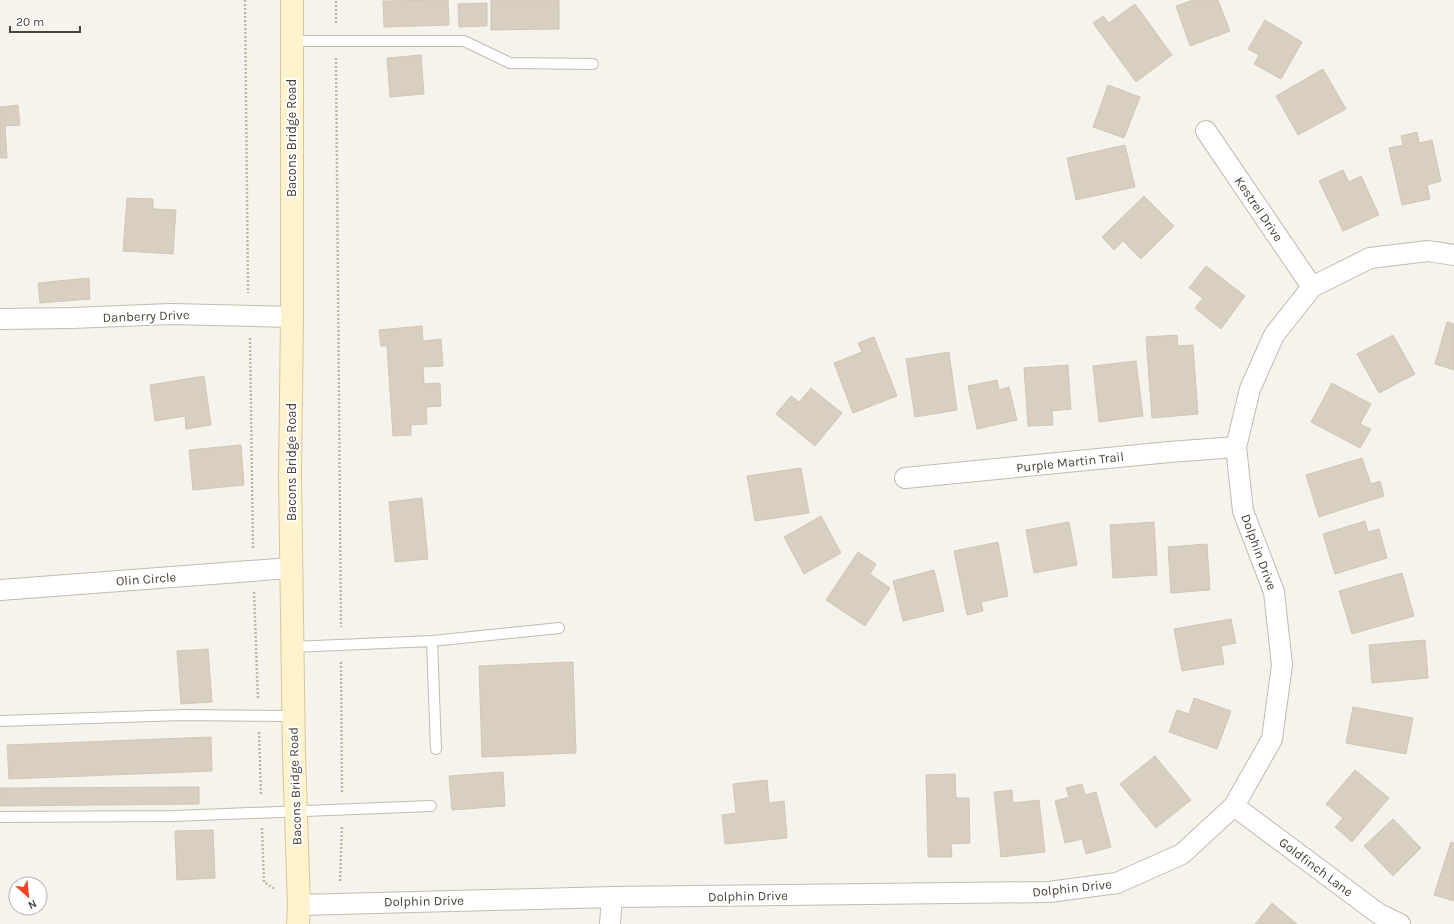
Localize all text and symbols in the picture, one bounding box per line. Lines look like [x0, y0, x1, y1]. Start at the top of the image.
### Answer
scale bar [10, 8, 80, 34]
text: 20 m [16, 15, 44, 29]
street label: Bacons Bridge Road [284, 79, 299, 197]
street label: Kestrel Drive [1232, 174, 1286, 244]
street label: Danberry Drive [102, 307, 190, 325]
street label: Bacons Bridge Road [284, 403, 299, 521]
street label: Purple Martin Trail [1015, 449, 1125, 475]
street label: Dolphin Drive [1238, 512, 1280, 592]
street label: Olin Circle [115, 569, 177, 589]
street label: Bacons Bridge Road [285, 727, 305, 845]
street label: Goldfinch Lane [1276, 834, 1356, 900]
north arrow [8, 876, 48, 916]
street label: Dolphin Drive [1031, 876, 1113, 900]
street label: Dolphin Drive [708, 888, 788, 904]
street label: Dolphin Drive [384, 893, 464, 909]
text: N [26, 897, 39, 912]

